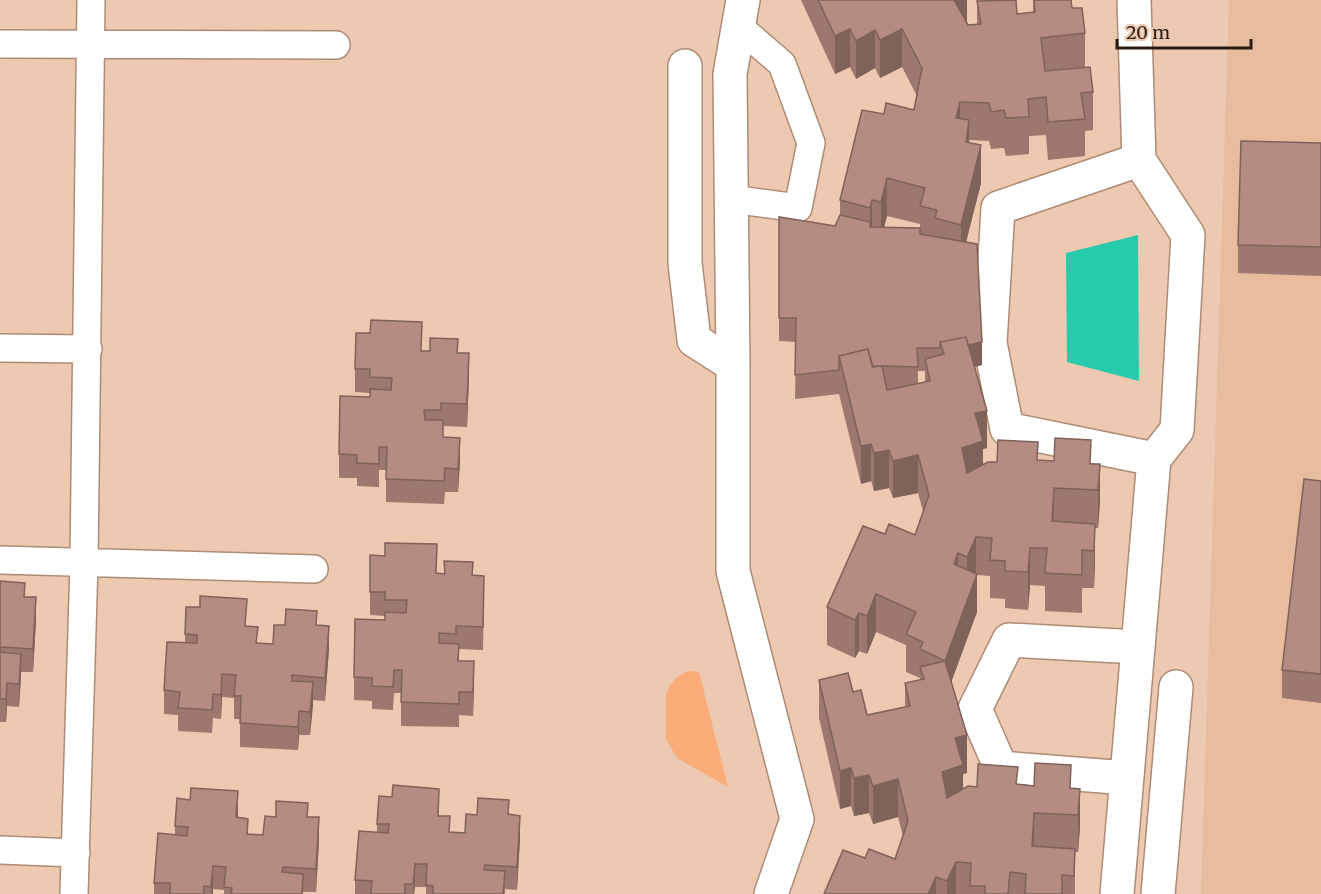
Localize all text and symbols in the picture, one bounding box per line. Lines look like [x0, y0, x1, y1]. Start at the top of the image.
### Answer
scale bar [1117, 12, 1250, 50]
text: 20 m [1126, 21, 1170, 44]

